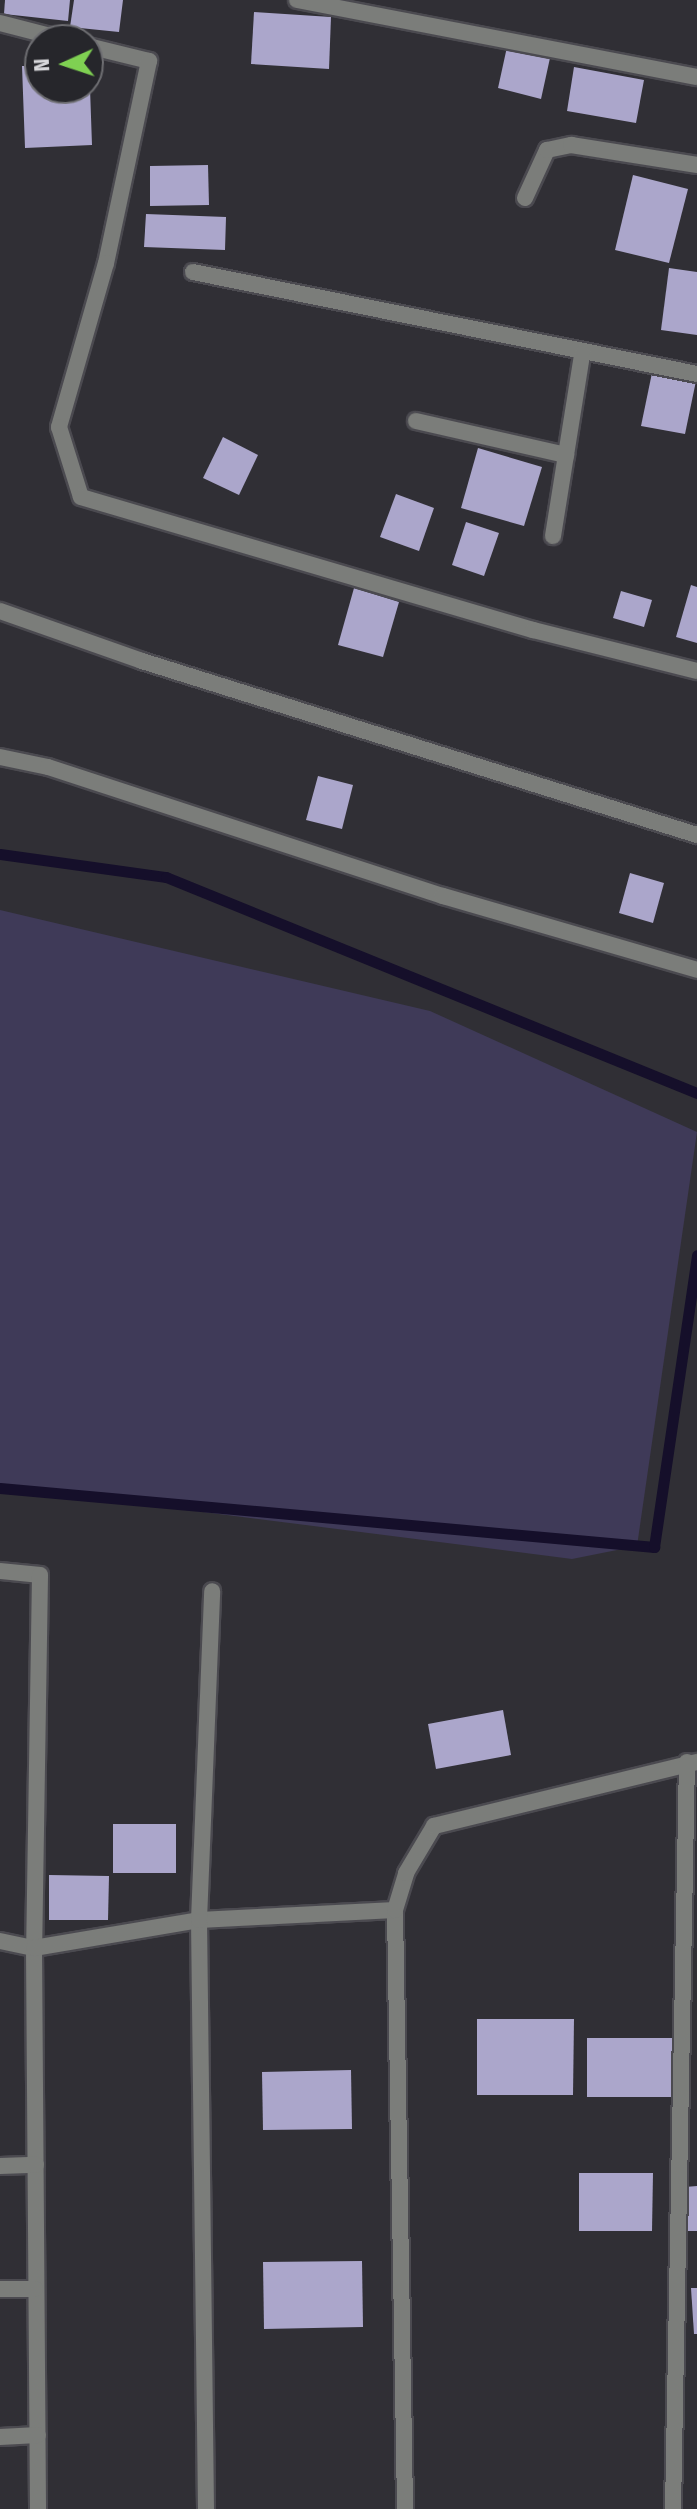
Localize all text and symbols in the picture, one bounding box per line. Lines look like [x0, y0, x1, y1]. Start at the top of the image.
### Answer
north arrow [24, 24, 104, 104]
text: N [28, 58, 55, 72]

